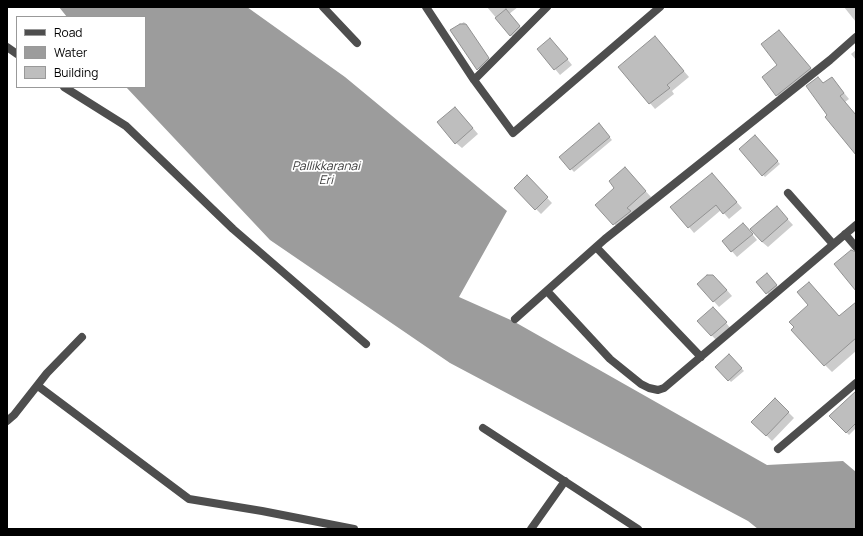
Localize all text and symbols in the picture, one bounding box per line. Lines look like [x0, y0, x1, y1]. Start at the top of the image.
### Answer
legend [16, 16, 146, 88]
text: Road [54, 24, 82, 41]
text: Water [54, 44, 87, 61]
text: Building [54, 64, 98, 81]
water label: Pallikkaranai Eri [292, 160, 360, 188]

